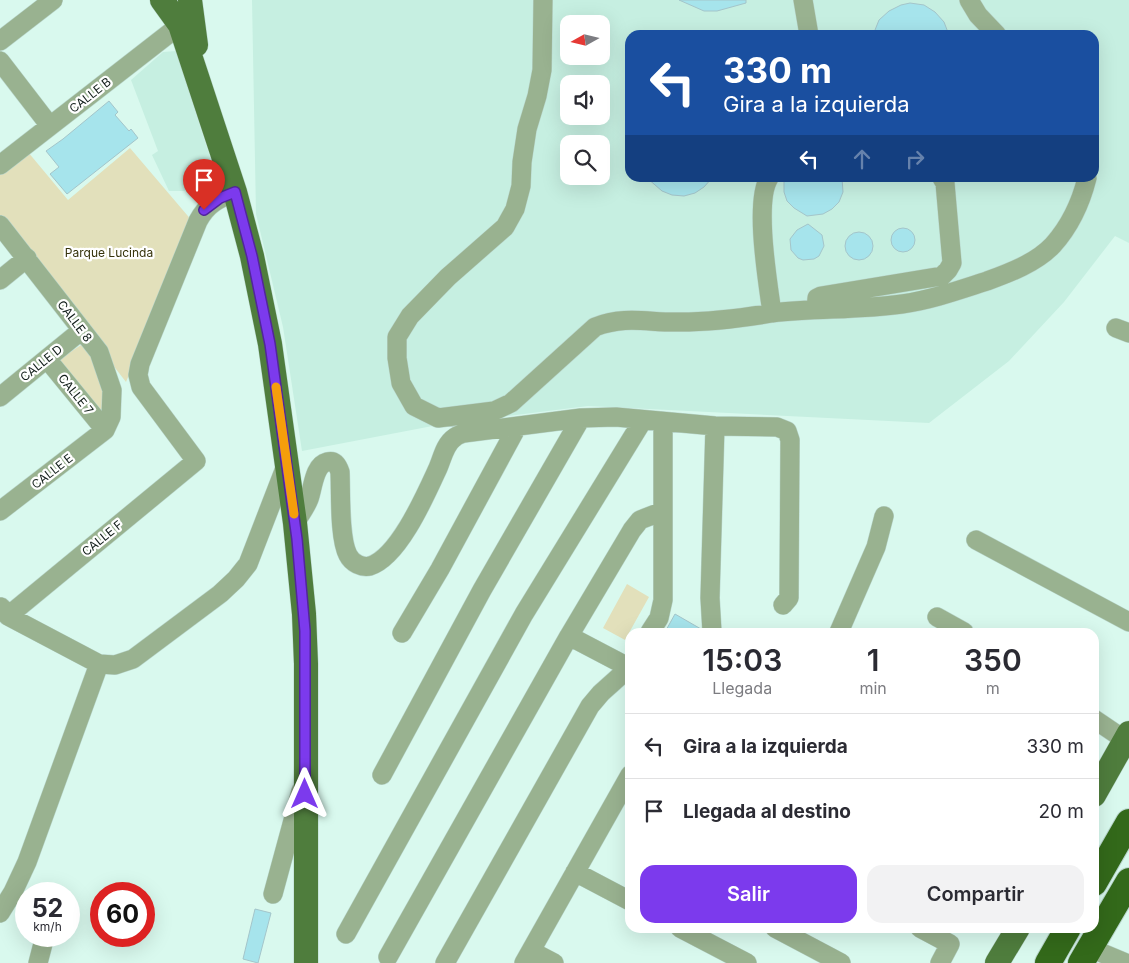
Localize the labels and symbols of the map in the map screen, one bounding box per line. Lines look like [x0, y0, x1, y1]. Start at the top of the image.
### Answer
north arrow [560, 15, 610, 65]
street label: CALLE B [66, 74, 114, 116]
pin [183, 159, 225, 210]
park label: Parque Lucinda [65, 245, 153, 260]
street label: CALLE 8 [54, 297, 96, 345]
street label: CALLE D [17, 342, 65, 384]
street label: CALLE 7 [55, 371, 97, 417]
street label: CALLE E [28, 450, 76, 492]
street label: CALLE F [79, 517, 125, 559]
position arrow [278, 767, 330, 819]
speed limit sign: 60 [90, 882, 155, 947]

